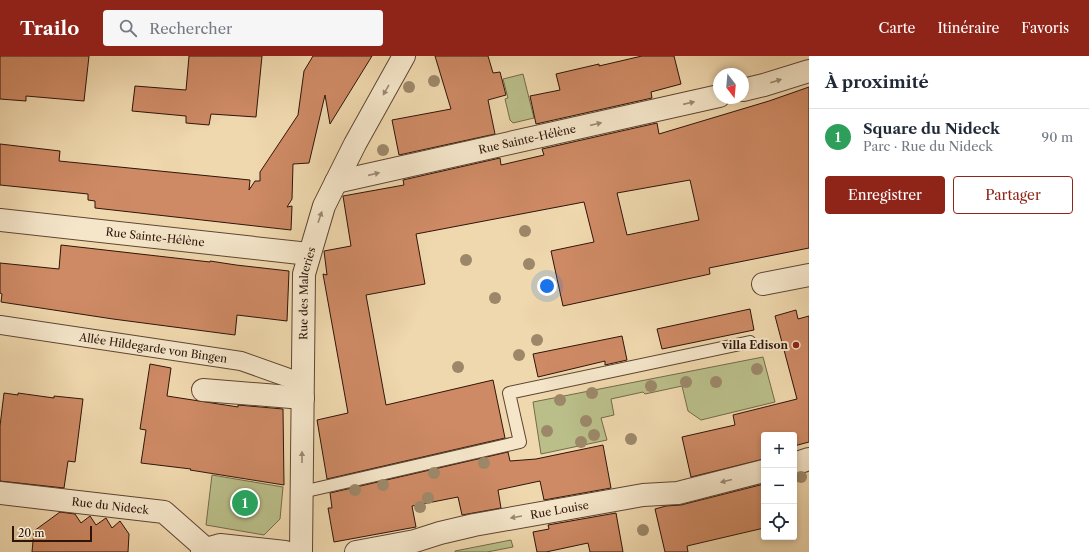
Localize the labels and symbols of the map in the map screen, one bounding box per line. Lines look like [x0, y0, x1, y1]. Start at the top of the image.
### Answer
north arrow [713, 68, 749, 104]
one-way arrow [771, 78, 783, 84]
one-way arrow [382, 84, 389, 96]
one-way arrow [682, 100, 695, 106]
street label: Rue Sainte-Hélène [477, 121, 577, 157]
one-way arrow [590, 121, 603, 127]
one-way arrow [368, 170, 380, 176]
one-way arrow [318, 211, 324, 223]
street label: Rue Sainte-Hélène [105, 225, 205, 249]
street label: Rue des Malteries [296, 245, 319, 340]
your location [537, 276, 557, 296]
street label: Allée Hildegarde von Bingen [77, 330, 228, 366]
place label: villa Edison [721, 338, 788, 352]
marker: villa Edison [791, 340, 801, 350]
one-way arrow [299, 450, 305, 463]
one-way arrow [720, 478, 732, 484]
pin: 1 [232, 488, 258, 518]
street label: Rue du Nideck [71, 494, 150, 517]
street label: Rue Louise [529, 498, 590, 522]
one-way arrow [510, 515, 522, 521]
scale bar [12, 524, 92, 543]

